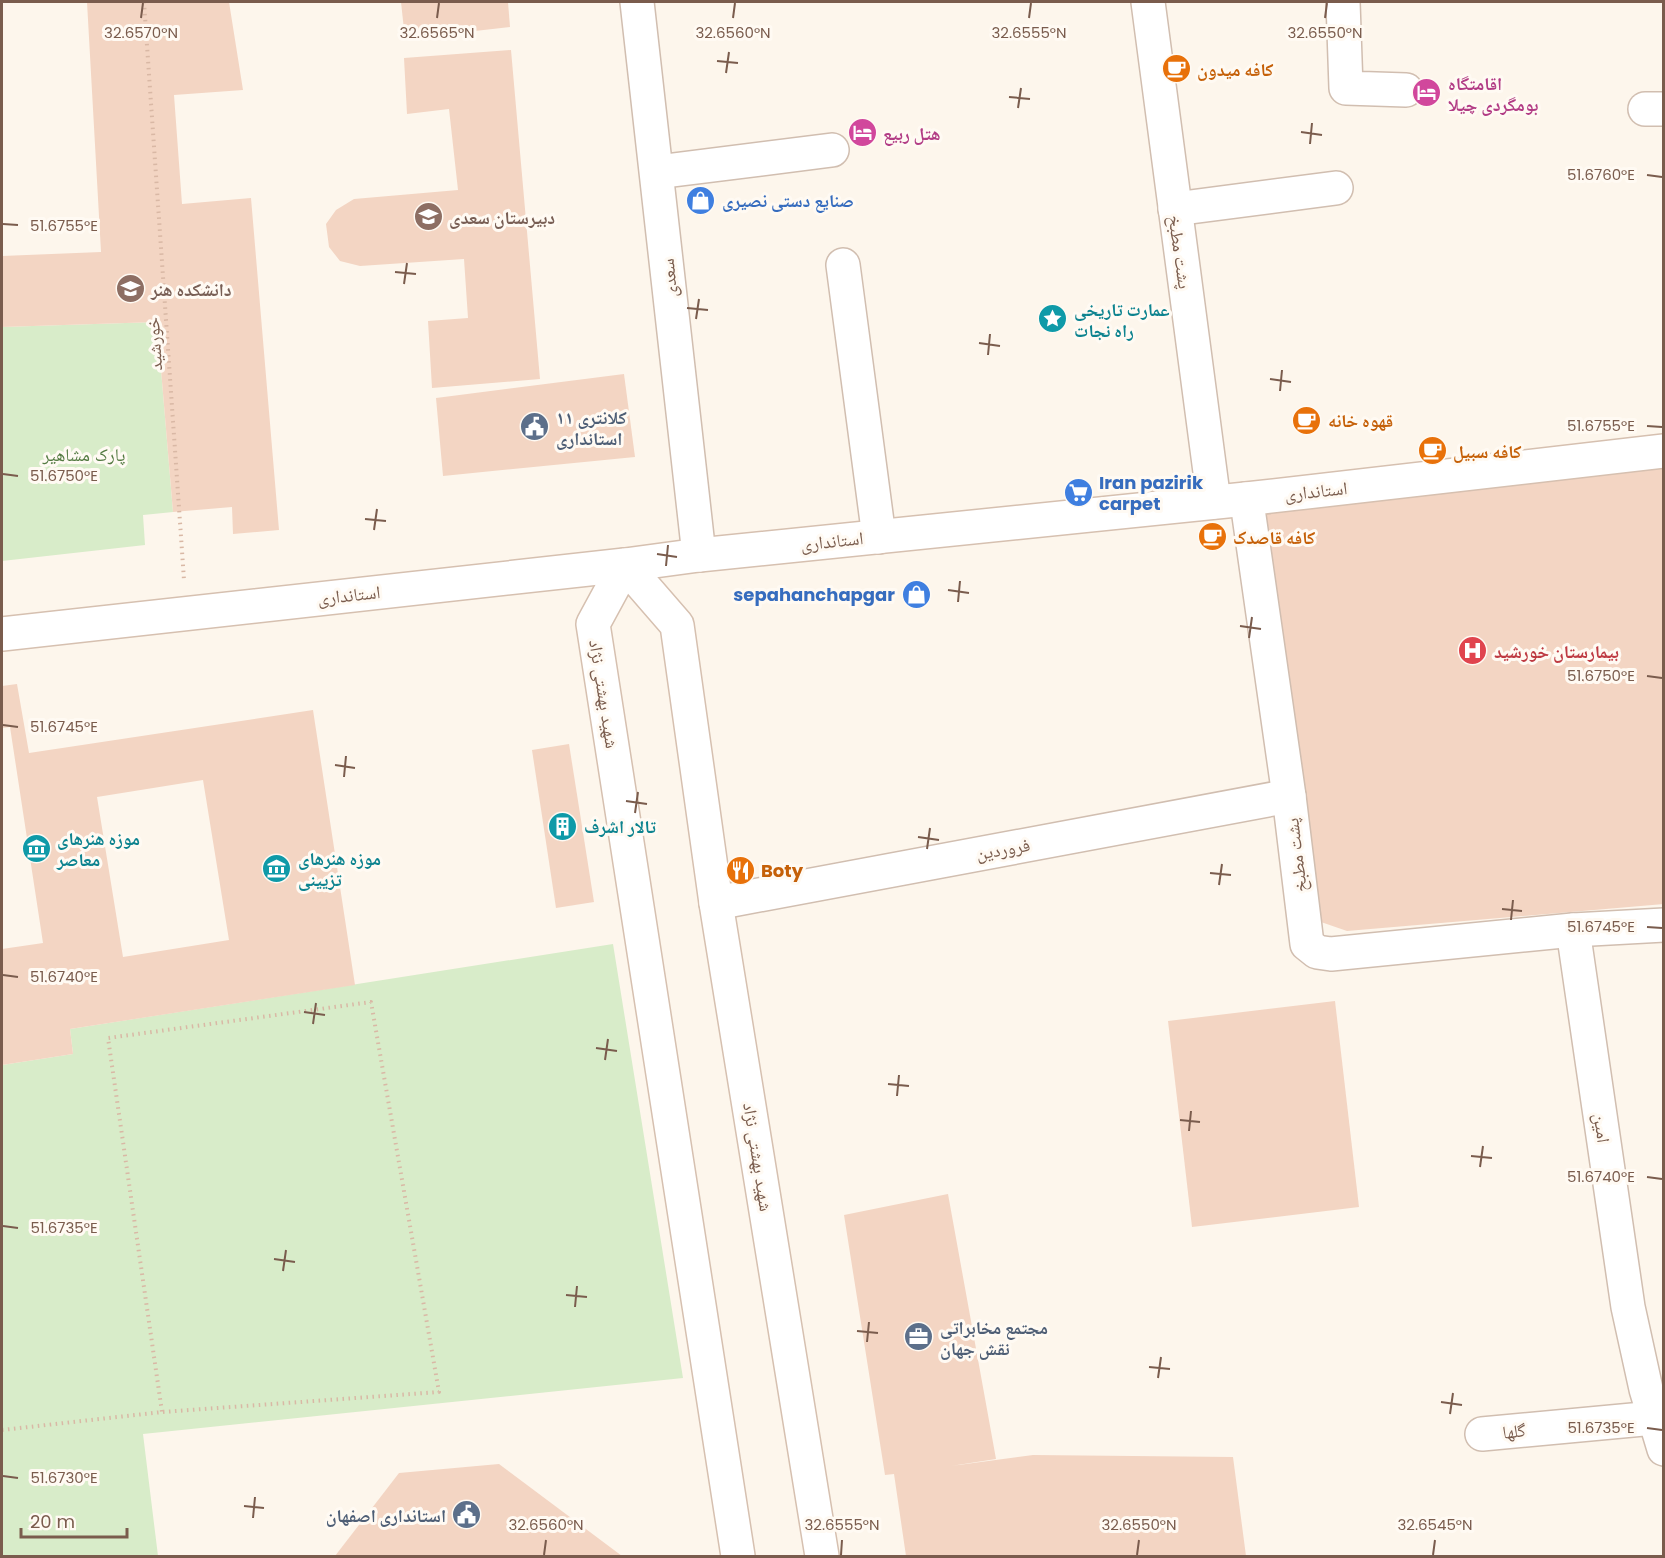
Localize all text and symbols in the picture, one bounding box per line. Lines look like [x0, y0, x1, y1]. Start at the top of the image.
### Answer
text: 32.6570°N [104, 22, 178, 43]
text: 32.6565°N [399, 22, 475, 43]
text: 32.6560°N [695, 22, 771, 43]
text: 32.6555°N [991, 22, 1067, 43]
text: 32.6550°N [1287, 22, 1363, 43]
cafe icon: کافه میدون [1160, 53, 1192, 85]
place label: کافه میدون [1197, 57, 1274, 82]
place label: اقامتگاه بومگردی چیلا [1448, 71, 1538, 117]
hotel icon: اقامتگاه بومگردی چیلا [1411, 77, 1443, 109]
hotel icon: هتل ربیع [846, 117, 878, 149]
place label: هتل ربیع [883, 121, 941, 146]
text: 51.6760°E [1567, 164, 1635, 185]
shop icon: صنایع دستی نصیری [685, 184, 717, 216]
place label: صنایع دستی نصیری [722, 188, 854, 213]
school or university icon: دبیرستان سعدی [412, 201, 444, 233]
place label: دبیرستان سعدی [449, 205, 555, 230]
street label: پشت مطبخ [1162, 213, 1198, 291]
text: 51.6755°E [30, 215, 98, 236]
street label: سعدی [655, 257, 683, 299]
school or university icon: دانشکده هنر [114, 273, 146, 305]
place label: دانشکده هنر [150, 277, 232, 302]
place label: عمارت تاریخی راه نجات [1074, 297, 1170, 343]
place icon: عمارت تاریخی راه نجات [1037, 303, 1069, 335]
street label: خورشید [140, 316, 168, 372]
cafe icon: قهوه خانه [1291, 404, 1323, 436]
place label: کلانتری ۱۱ استانداری [556, 405, 627, 451]
place label: قهوه خانه [1328, 408, 1393, 433]
public building icon: کلانتری ۱۱ استانداری [519, 411, 551, 443]
text: 51.6755°E [1567, 415, 1635, 436]
cafe icon: کافه سبیل [1416, 435, 1448, 467]
place label: کافه سبیل [1453, 439, 1522, 464]
park label: پارک مشاهیر [41, 442, 126, 467]
text: 51.6750°E [30, 465, 98, 486]
place label: Iran pazirik carpet [1099, 470, 1204, 516]
street label: استانداری [1283, 475, 1349, 507]
supermarket icon: Iran pazirik carpet [1062, 476, 1094, 508]
cafe icon: کافه قاصدک [1196, 521, 1228, 553]
street label: استانداری [799, 525, 865, 557]
place label: کافه قاصدک [1233, 525, 1315, 550]
shop icon: sepahanchapgar [900, 578, 932, 610]
street label: استانداری [316, 579, 382, 611]
place label: sepahanchapgar [733, 582, 895, 607]
hospital icon: بیمارستان خورشید [1457, 635, 1489, 667]
street label: شهید بهشتی نژاد [583, 638, 625, 750]
place label: بیمارستان خورشید [1494, 639, 1619, 664]
text: 51.6750°E [1567, 665, 1635, 686]
text: 51.6745°E [30, 716, 98, 737]
building icon: تالار اشرف [547, 810, 579, 842]
place label: تالار اشرف [584, 814, 656, 839]
street label: پشت مطبخ [1279, 817, 1313, 893]
place label: موزه هنرهای معاصر [56, 826, 140, 872]
museum icon: موزه هنرهای معاصر [20, 832, 52, 864]
street label: فروردین [974, 832, 1032, 866]
place label: موزه هنرهای تزیینی [298, 846, 381, 892]
museum icon: موزه هنرهای تزیینی [261, 852, 293, 884]
restaurant icon: Boty [724, 854, 756, 886]
place label: Boty [761, 858, 804, 883]
text: 51.6745°E [1567, 916, 1635, 937]
text: 51.6740°E [30, 966, 98, 987]
street label: شهید بهشتی نژاد [737, 1101, 779, 1213]
street label: امین [1588, 1112, 1616, 1144]
text: 51.6740°E [1567, 1166, 1635, 1187]
text: 51.6735°E [30, 1217, 98, 1238]
place label: مجتمع مخابراتی نقش جهان [940, 1315, 1048, 1361]
office icon: مجتمع مخابراتی نقش جهان [903, 1321, 935, 1353]
street label: گلها [1501, 1417, 1527, 1445]
text: 51.6735°E [1567, 1417, 1635, 1438]
text: 51.6730°E [30, 1467, 98, 1488]
public building icon: استانداری اصفهان [451, 1499, 483, 1531]
scale bar [21, 1501, 128, 1539]
place label: استانداری اصفهان [326, 1503, 446, 1528]
text: 20 m [30, 1509, 75, 1534]
text: 32.6560°N [508, 1514, 584, 1535]
text: 32.6555°N [804, 1514, 880, 1535]
text: 32.6550°N [1101, 1514, 1177, 1535]
text: 32.6545°N [1397, 1514, 1473, 1535]

